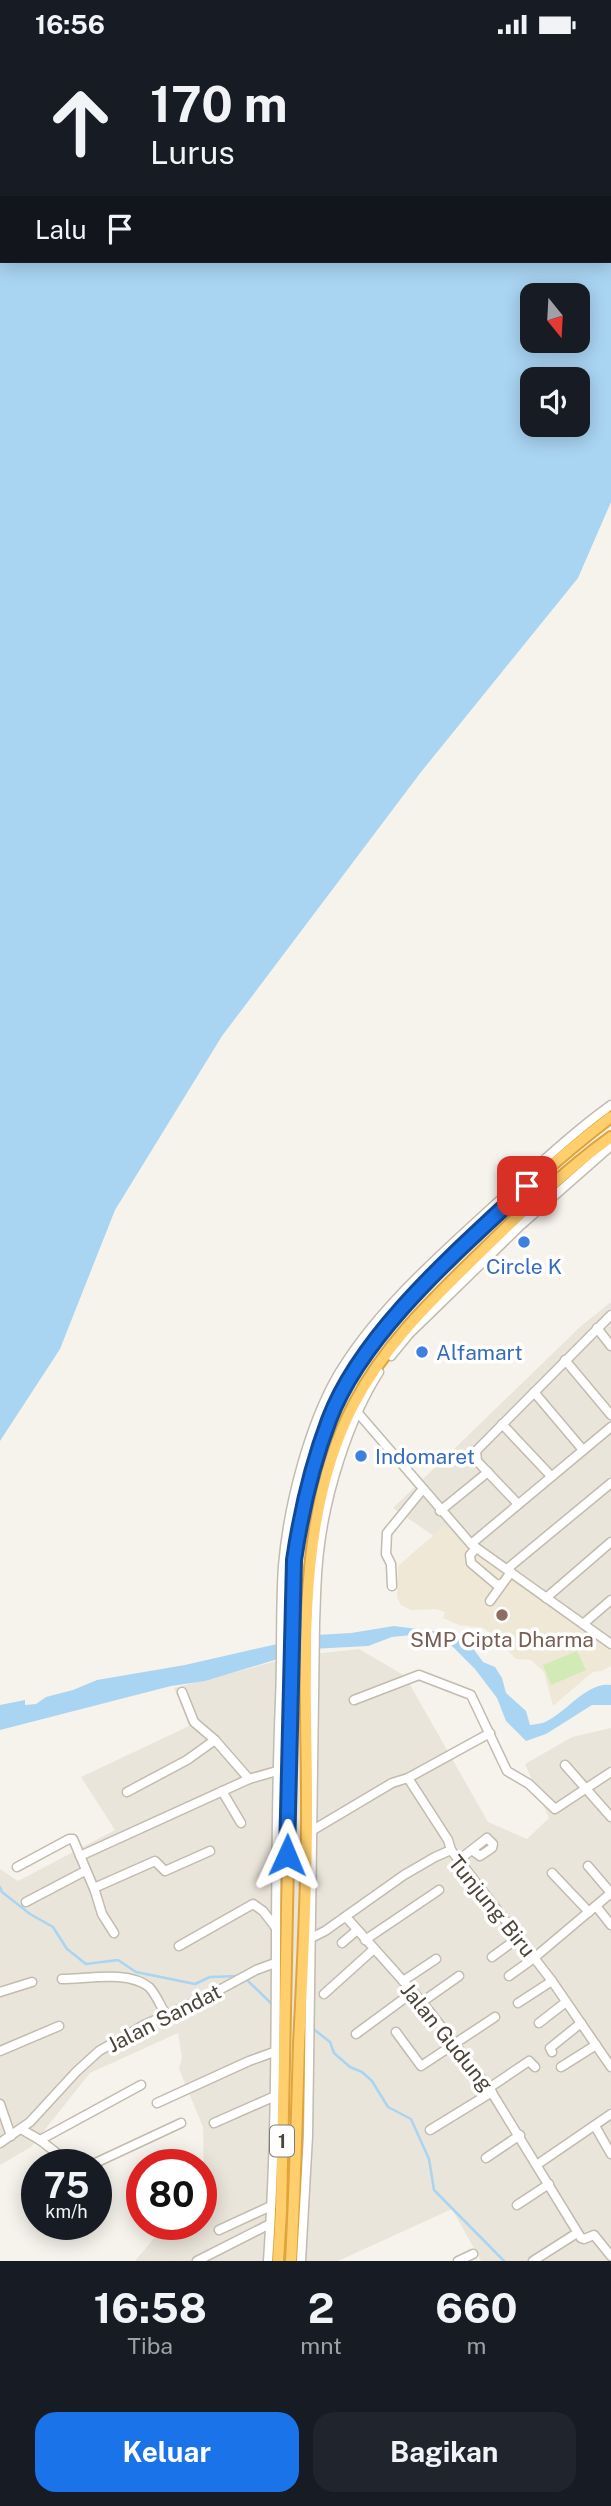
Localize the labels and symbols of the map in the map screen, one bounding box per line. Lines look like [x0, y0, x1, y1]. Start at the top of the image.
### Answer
north arrow [520, 283, 590, 353]
pin [497, 1156, 557, 1216]
marker: Circle K [516, 1234, 532, 1250]
place label: Circle K [486, 1254, 562, 1279]
place label: Alfamart [436, 1340, 523, 1365]
marker: Alfamart [414, 1344, 430, 1360]
place label: Indomaret [375, 1444, 475, 1469]
marker: Indomaret [353, 1448, 369, 1464]
marker: SMP Cipta Dharma [494, 1607, 510, 1623]
place label: SMP Cipta Dharma [410, 1627, 594, 1652]
position arrow [250, 1818, 324, 1892]
street label: Tunjung Biru [443, 1850, 541, 1962]
street label: Jalan Gudung [396, 1978, 498, 2096]
street label: Jalan Sandat [103, 1979, 225, 2057]
road number: 1 [270, 2125, 294, 2157]
speed limit sign: 80 [126, 2149, 217, 2240]

